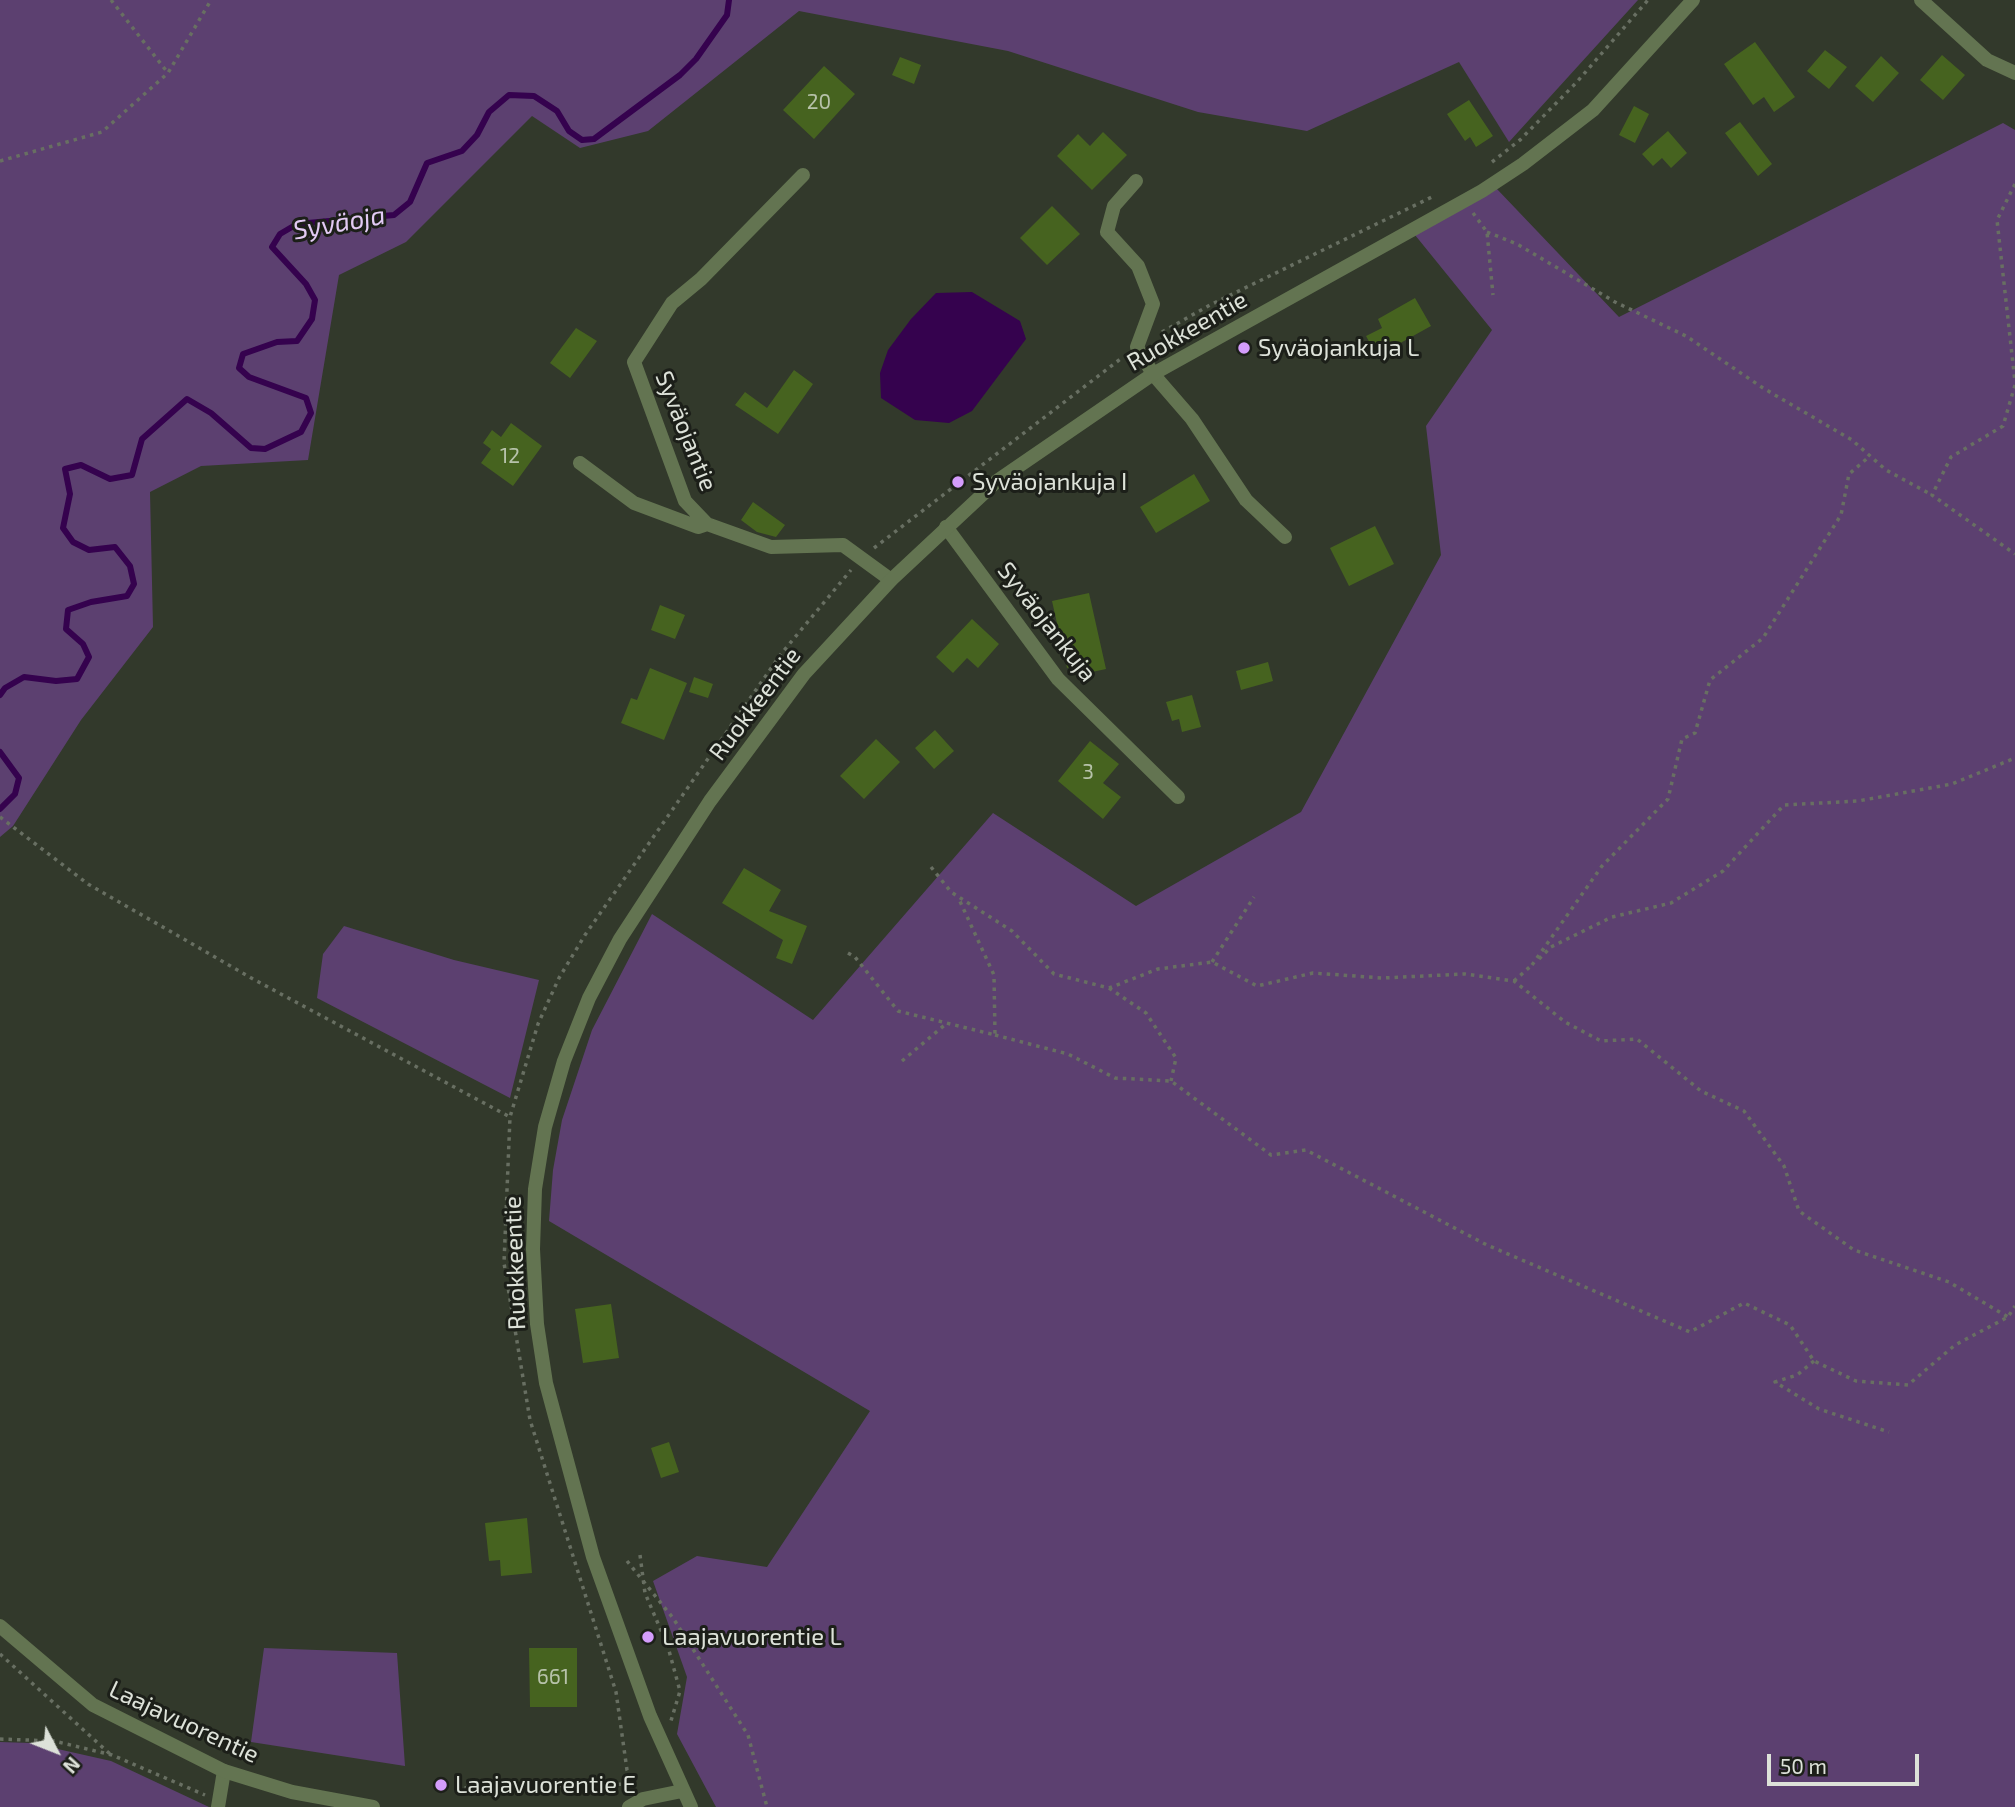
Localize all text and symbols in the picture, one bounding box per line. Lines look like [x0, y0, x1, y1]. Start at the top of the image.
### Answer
house number: 20 [807, 89, 831, 115]
water label: Syväoja [290, 200, 388, 246]
street label: Ruokkeentie [1122, 285, 1252, 377]
place label: Syväojankuja L [1258, 334, 1419, 362]
marker: Syväojankuja L [1236, 340, 1252, 356]
street label: Syväojantie [649, 367, 723, 495]
house number: 12 [500, 443, 520, 469]
place label: Syväojankuja I [972, 468, 1127, 496]
marker: Syväojankuja I [950, 474, 966, 490]
street label: Syväojankuja [991, 557, 1103, 687]
street label: Ruokkeentie [703, 642, 807, 766]
house number: 3 [1082, 759, 1094, 785]
street label: Ruokkeentie [498, 1196, 532, 1330]
place label: Laajavuorentie L [662, 1623, 842, 1651]
marker: Laajavuorentie L [640, 1629, 656, 1645]
house number: 661 [537, 1664, 569, 1690]
street label: Laajavuorentie [104, 1675, 264, 1769]
north arrow [21, 1716, 91, 1786]
scale bar [1770, 1741, 1922, 1785]
text: N [59, 1753, 85, 1778]
text: 50 m [1780, 1753, 1827, 1778]
place label: Laajavuorentie E [455, 1771, 636, 1799]
marker: Laajavuorentie E [433, 1777, 449, 1793]

